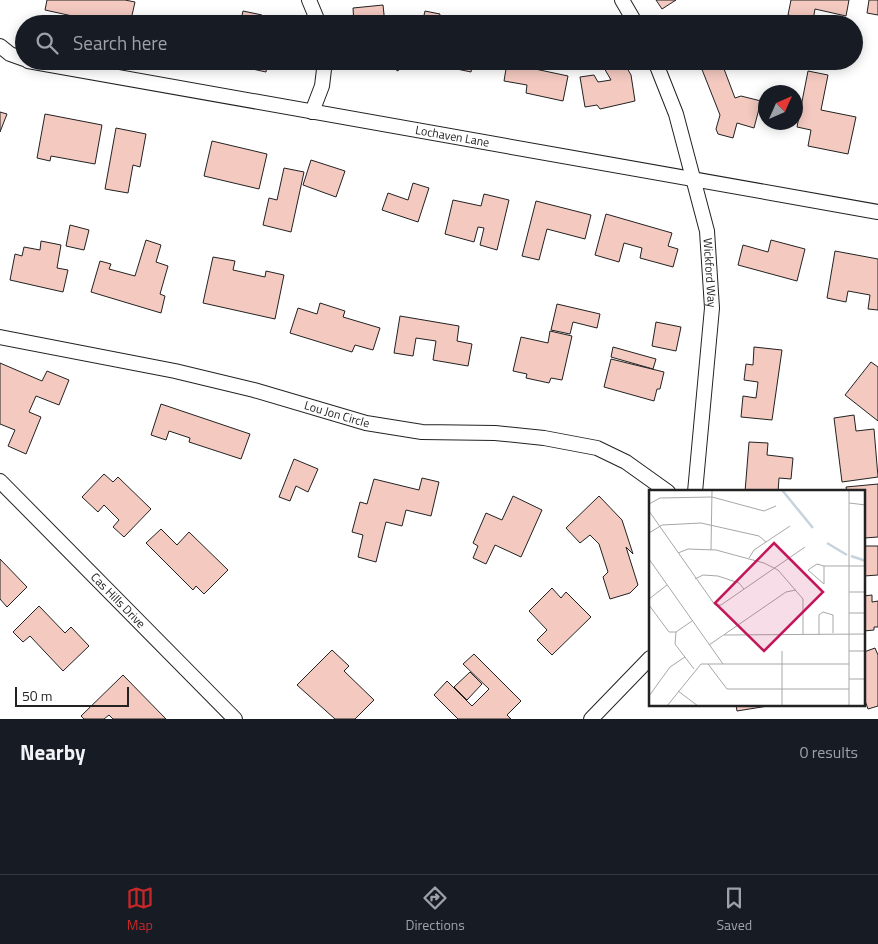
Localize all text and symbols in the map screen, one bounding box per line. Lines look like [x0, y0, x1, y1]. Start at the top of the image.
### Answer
search box [15, 15, 863, 70]
text: Search here [73, 28, 167, 57]
icon: search [33, 29, 61, 57]
north arrow [758, 85, 803, 130]
street label: Lochaven Lane [414, 120, 491, 152]
street label: Wickford Way [698, 237, 722, 308]
street label: Lou Jon Circle [302, 395, 371, 432]
inset map [649, 490, 866, 706]
street label: Cas Hills Drive [86, 568, 150, 632]
scale bar [15, 684, 129, 707]
text: 50 m [22, 685, 52, 706]
text: Nearby [20, 736, 85, 768]
text: 0 results [799, 740, 858, 764]
tab: Map [126, 884, 154, 935]
tab: Directions [405, 884, 465, 935]
tab: Saved [717, 884, 752, 935]

